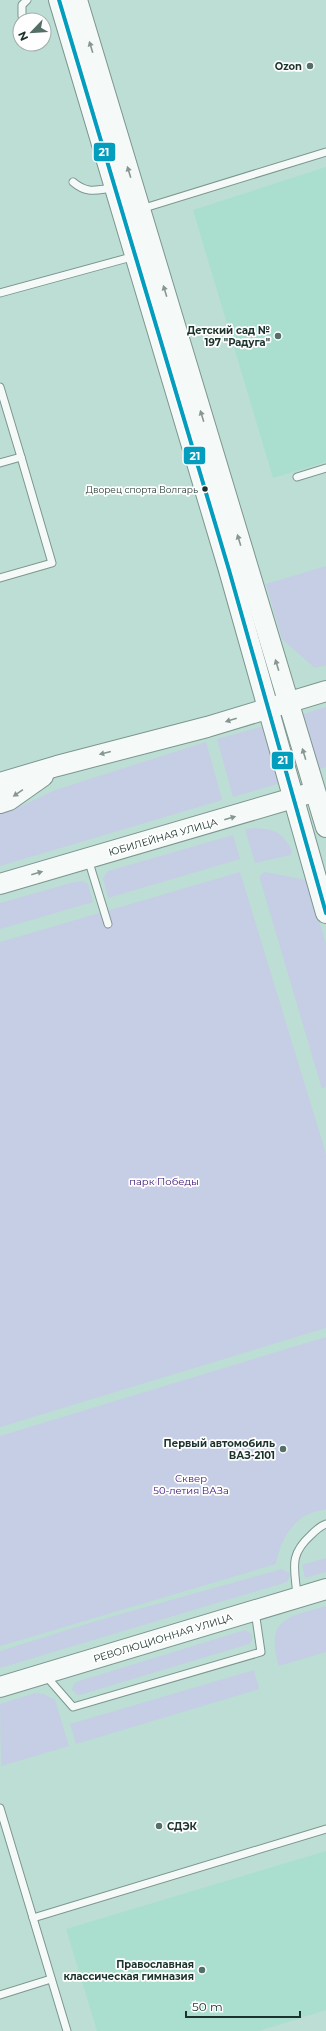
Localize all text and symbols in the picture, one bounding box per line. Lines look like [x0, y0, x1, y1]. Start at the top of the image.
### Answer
north arrow [12, 12, 52, 52]
text: N [15, 29, 31, 43]
one-way arrow [88, 41, 94, 53]
place label: Ozon [275, 60, 302, 73]
marker: Ozon [305, 61, 315, 71]
line badge: 21 [93, 142, 116, 162]
text: 21 [99, 145, 109, 159]
one-way arrow [126, 166, 132, 178]
one-way arrow [162, 285, 168, 297]
place label: Детский сад № 197 "Радуга" [187, 324, 270, 349]
marker: Детский сад № 197 "Радуга" [273, 331, 283, 341]
one-way arrow [199, 410, 205, 422]
line badge: 21 [183, 446, 206, 465]
text: 21 [190, 449, 200, 463]
place label: Дворец спорта Волгарь [86, 484, 198, 495]
marker: Дворец спорта Волгарь [200, 484, 210, 494]
one-way arrow [236, 534, 242, 546]
one-way arrow [274, 658, 280, 670]
one-way arrow [224, 717, 236, 723]
one-way arrow [301, 748, 307, 760]
one-way arrow [99, 750, 111, 756]
line badge: 21 [271, 751, 294, 770]
text: 21 [278, 753, 288, 767]
one-way arrow [13, 789, 23, 797]
street label: ЮБИЛЕЙНАЯ УЛИЦА [107, 815, 219, 859]
one-way arrow [224, 815, 236, 821]
one-way arrow [32, 870, 44, 876]
park label: парк Победы [129, 1175, 199, 1188]
place label: Первый автомобиль ВАЗ-2101 [164, 1437, 275, 1462]
marker: Первый автомобиль ВАЗ-2101 [278, 1444, 288, 1454]
park label: Сквер 50-летия ВАЗа [153, 1472, 229, 1497]
street label: РЕВОЛЮЦИОННАЯ УЛИЦА [92, 1610, 235, 1665]
place label: СДЭК [167, 1820, 198, 1833]
marker: СДЭК [154, 1821, 164, 1831]
place label: Православная классическая гимназия [63, 1958, 194, 1983]
marker: Православная классическая гимназия [197, 1965, 207, 1975]
scale bar [186, 1993, 300, 2019]
text: 50 m [192, 1999, 223, 2014]

